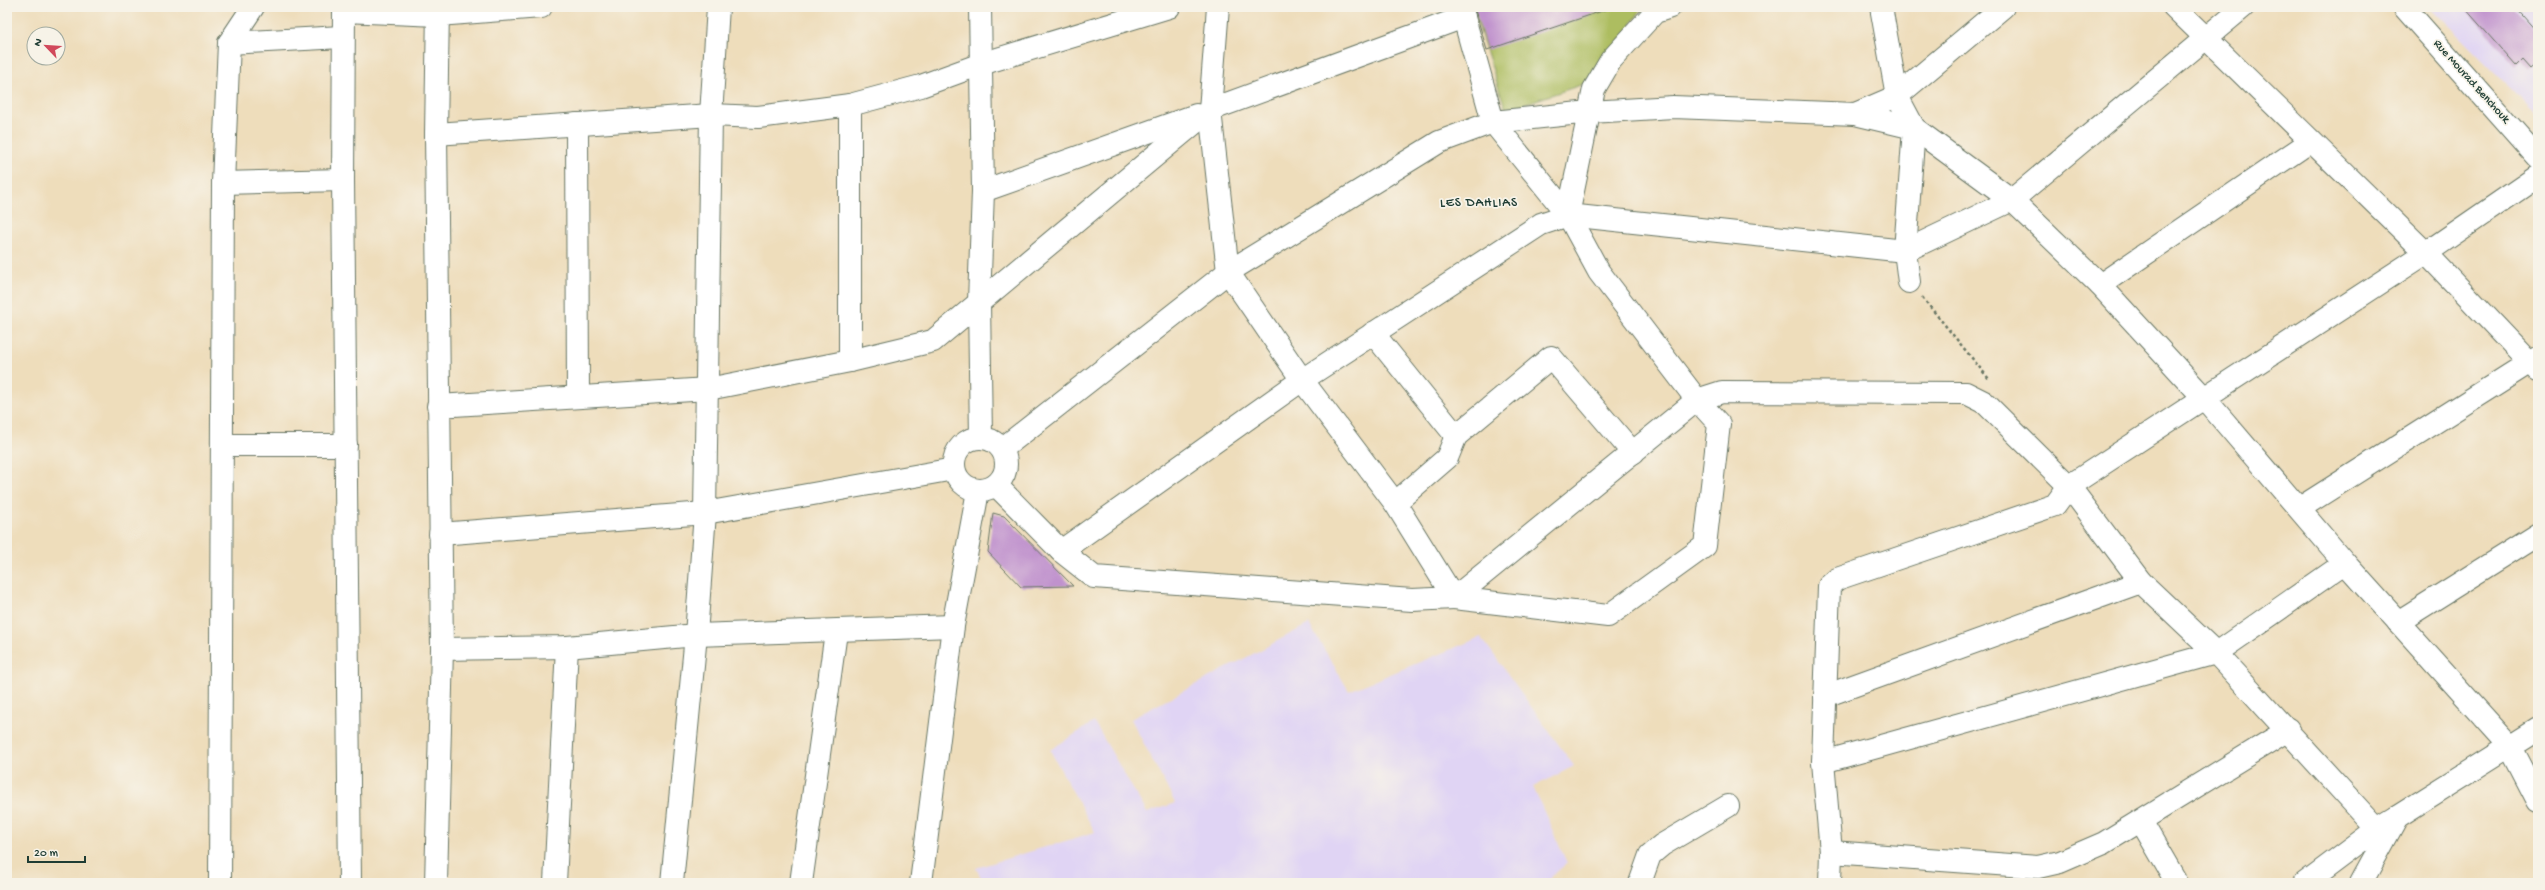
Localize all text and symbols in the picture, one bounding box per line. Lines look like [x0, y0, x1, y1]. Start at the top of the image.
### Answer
north arrow [26, 26, 66, 66]
text: N [32, 37, 46, 48]
street label: Rue Mourad Benchouk [2430, 37, 2513, 128]
district label: LES DAHLIAS [1440, 196, 1518, 211]
scale bar [28, 838, 85, 864]
text: 20 m [34, 847, 59, 861]

